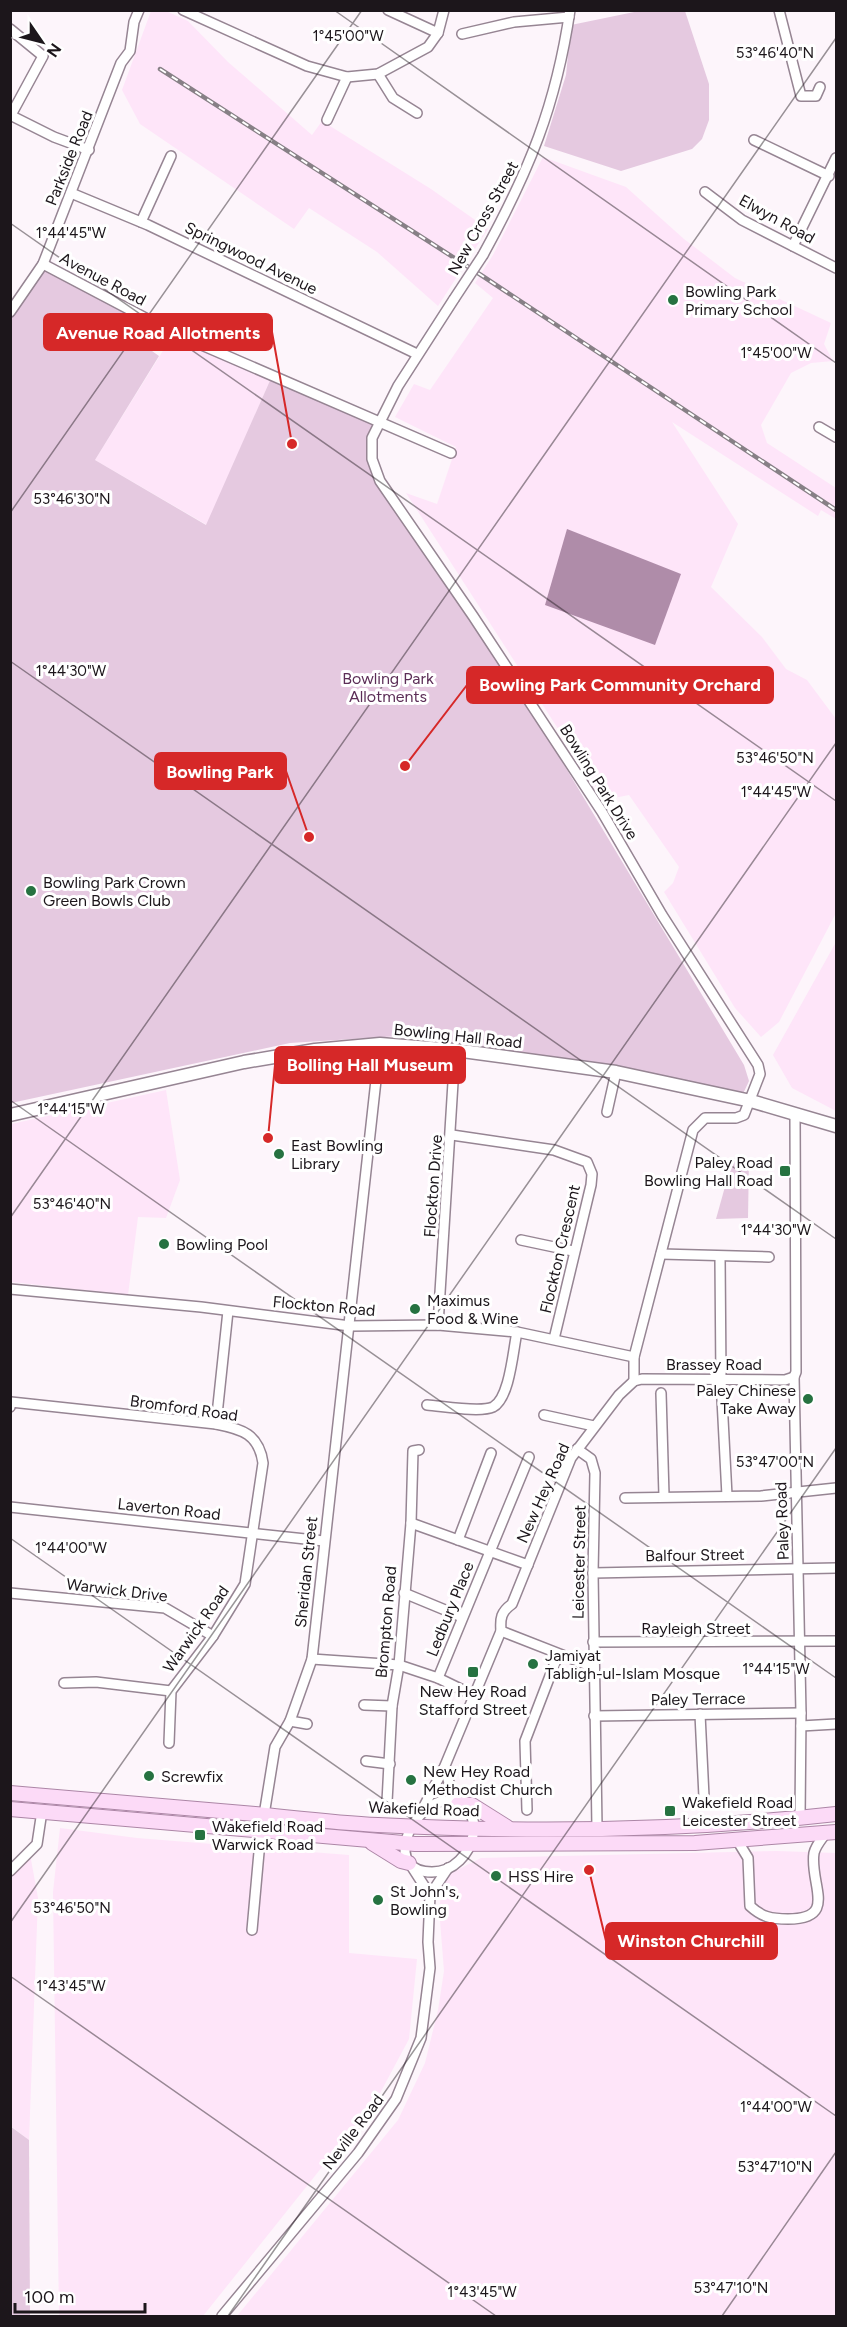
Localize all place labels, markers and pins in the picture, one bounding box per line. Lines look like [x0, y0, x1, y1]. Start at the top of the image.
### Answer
place label: Bowling Park Primary School [685, 282, 792, 319]
marker: Bowling Park Primary School [666, 293, 680, 307]
callout: Avenue Road Allotments [44, 314, 272, 350]
callout: Bowling Park Community Orchard [467, 667, 773, 703]
callout: Bowling Park [155, 753, 286, 789]
place label: Bowling Park Crown Green Bowls Club [43, 873, 186, 910]
marker: Bowling Park Crown Green Bowls Club [24, 884, 38, 898]
callout: Bolling Hall Museum [275, 1047, 465, 1083]
place label: East Bowling Library [291, 1136, 383, 1173]
marker: East Bowling Library [272, 1147, 286, 1161]
place label: Paley Road Bowling Hall Road [644, 1153, 773, 1190]
marker: Paley Road Bowling Hall Road [778, 1164, 792, 1178]
place label: Bowling Pool [176, 1235, 268, 1254]
marker: Bowling Pool [157, 1237, 171, 1251]
place label: Maximus Food & Wine [427, 1291, 519, 1328]
marker: Maximus Food & Wine [408, 1302, 422, 1316]
place label: Paley Chinese Take Away [696, 1381, 797, 1418]
marker: Paley Chinese Take Away [801, 1392, 815, 1406]
place label: Jamiyat Tabligh-ul-Islam Mosque [545, 1646, 720, 1683]
marker: Jamiyat Tabligh-ul-Islam Mosque [526, 1657, 540, 1671]
marker: New Hey Road Stafford Street [466, 1665, 480, 1679]
place label: New Hey Road Stafford Street [419, 1682, 527, 1719]
place label: New Hey Road Methodist Church [423, 1762, 553, 1799]
place label: Screwfix [161, 1767, 224, 1786]
marker: Screwfix [142, 1769, 156, 1783]
marker: New Hey Road Methodist Church [404, 1773, 418, 1787]
place label: Wakefield Road Leicester Street [682, 1793, 797, 1830]
marker: Wakefield Road Leicester Street [663, 1804, 677, 1818]
place label: Wakefield Road Warwick Road [212, 1817, 323, 1854]
marker: Wakefield Road Warwick Road [193, 1828, 207, 1842]
place label: HSS Hire [508, 1867, 574, 1886]
marker: HSS Hire [489, 1869, 503, 1883]
place label: St John's, Bowling [390, 1882, 459, 1919]
marker: St John's, Bowling [371, 1893, 385, 1907]
callout: Winston Churchill [606, 1923, 777, 1959]

